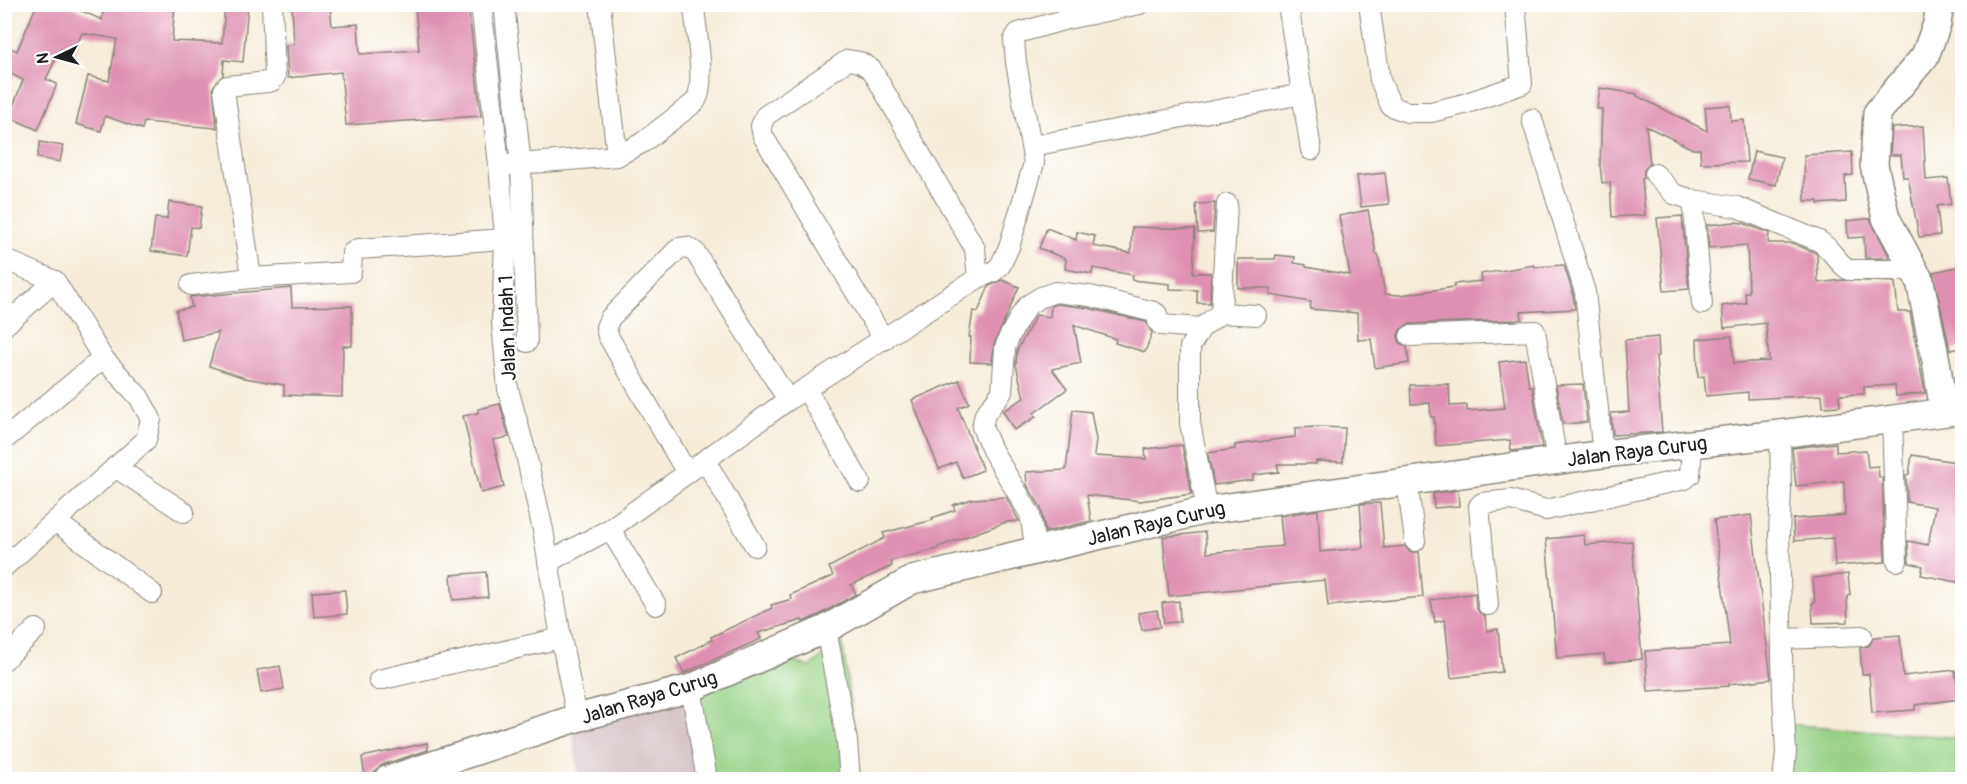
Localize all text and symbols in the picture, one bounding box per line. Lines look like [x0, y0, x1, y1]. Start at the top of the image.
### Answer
north arrow [27, 27, 87, 87]
text: N [33, 52, 53, 64]
street label: Jalan Indah 1 [493, 275, 522, 381]
street label: Jalan Raya Curug [1566, 431, 1708, 472]
street label: Jalan Raya Curug [1085, 495, 1227, 551]
street label: Jalan Raya Curug [578, 665, 720, 730]

